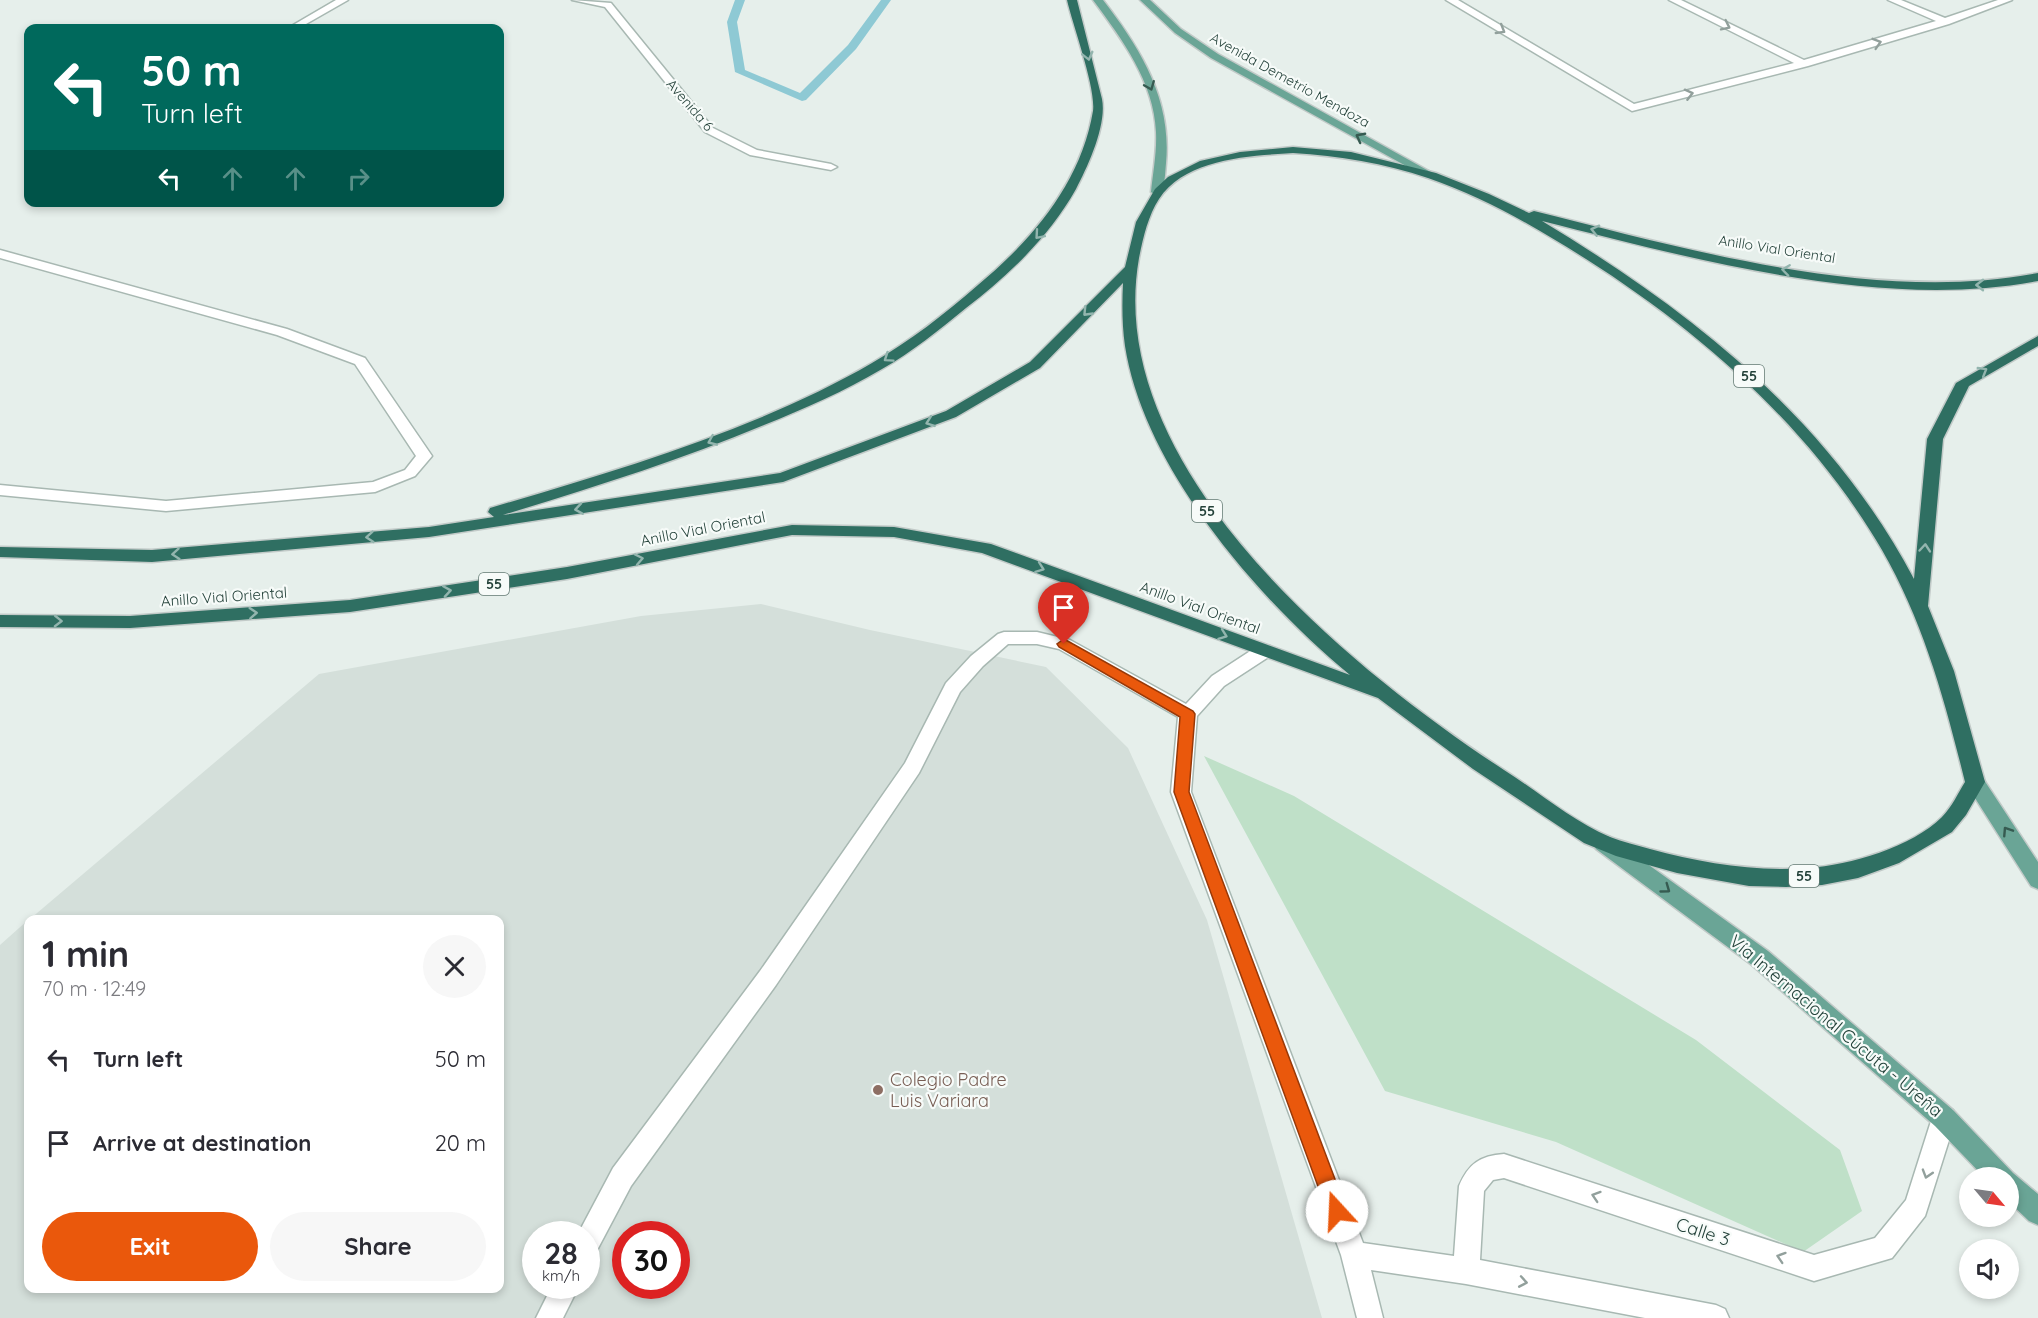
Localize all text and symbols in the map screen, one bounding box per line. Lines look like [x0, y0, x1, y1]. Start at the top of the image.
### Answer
one-way arrow [1720, 19, 1730, 30]
one-way arrow [1495, 23, 1505, 34]
street label: Avenida Demetrio Mendoza [1207, 29, 1373, 131]
one-way arrow [1871, 38, 1882, 50]
text: 50 m [141, 44, 241, 97]
icon: left [42, 48, 120, 126]
one-way arrow [1080, 51, 1093, 61]
street label: Avenida 6 [662, 75, 718, 135]
one-way arrow [1143, 79, 1155, 90]
one-way arrow [1683, 89, 1694, 101]
text: Turn left [141, 96, 243, 130]
one-way arrow [1356, 133, 1366, 144]
icon: left [153, 162, 186, 195]
icon: ahead [216, 162, 249, 195]
icon: ahead [279, 162, 312, 195]
icon: right [342, 162, 375, 195]
one-way arrow [1590, 225, 1600, 238]
one-way arrow [1035, 228, 1046, 239]
street label: Anillo Vial Oriental [1717, 231, 1837, 267]
one-way arrow [1781, 265, 1791, 277]
one-way arrow [1976, 279, 1985, 291]
one-way arrow [1084, 304, 1095, 315]
one-way arrow [884, 351, 895, 362]
road number: 55 [1734, 365, 1764, 387]
one-way arrow [1977, 367, 1987, 379]
one-way arrow [925, 415, 935, 428]
one-way arrow [707, 434, 718, 446]
road number: 55 [1192, 500, 1222, 522]
one-way arrow [574, 502, 584, 514]
street label: Anillo Vial Oriental [639, 507, 767, 550]
one-way arrow [366, 530, 375, 543]
one-way arrow [1918, 544, 1931, 553]
one-way arrow [171, 547, 180, 560]
one-way arrow [634, 553, 644, 566]
one-way arrow [1034, 560, 1045, 573]
road number: 55 [479, 573, 509, 595]
street label: Anillo Vial Oriental [1137, 577, 1263, 638]
pin [1038, 582, 1089, 644]
street label: Anillo Vial Oriental [160, 583, 288, 610]
one-way arrow [442, 586, 451, 598]
icon: arrive [1047, 591, 1080, 624]
one-way arrow [249, 607, 258, 620]
one-way arrow [54, 615, 63, 627]
one-way arrow [1217, 628, 1228, 641]
one-way arrow [2002, 827, 2014, 837]
road number: 55 [1789, 865, 1819, 887]
one-way arrow [1659, 882, 1670, 893]
street label: Vía Internacional Cúcuta - Ureña [1725, 929, 1948, 1122]
text: 1 min [42, 931, 129, 976]
button: close [423, 935, 486, 998]
text: 70 m · 12:49 [42, 976, 146, 1001]
icon: left [42, 1043, 75, 1076]
text: Turn left [93, 1045, 183, 1073]
text: 50 m [435, 1045, 486, 1073]
place label: Colegio Padre Luis Variara [890, 1068, 1007, 1112]
marker: Colegio Padre Luis Variara [871, 1083, 885, 1097]
icon: arrive [42, 1127, 75, 1160]
text: Arrive at destination [93, 1129, 311, 1157]
text: 20 m [435, 1129, 486, 1157]
north arrow [1959, 1167, 2019, 1227]
map controls [1959, 1167, 2019, 1299]
one-way arrow [1922, 1168, 1934, 1179]
position arrow [1305, 1179, 1369, 1243]
one-way arrow [1591, 1191, 1601, 1204]
button: Exit [42, 1212, 258, 1281]
button: Share [270, 1212, 486, 1281]
street label: Calle 3 [1673, 1212, 1733, 1251]
speed limit sign: 30 [612, 1221, 690, 1299]
text: 28 [544, 1234, 578, 1272]
button: sound [1959, 1239, 2019, 1299]
one-way arrow [1776, 1252, 1787, 1265]
text: km/h [542, 1266, 580, 1285]
one-way arrow [1518, 1275, 1528, 1288]

